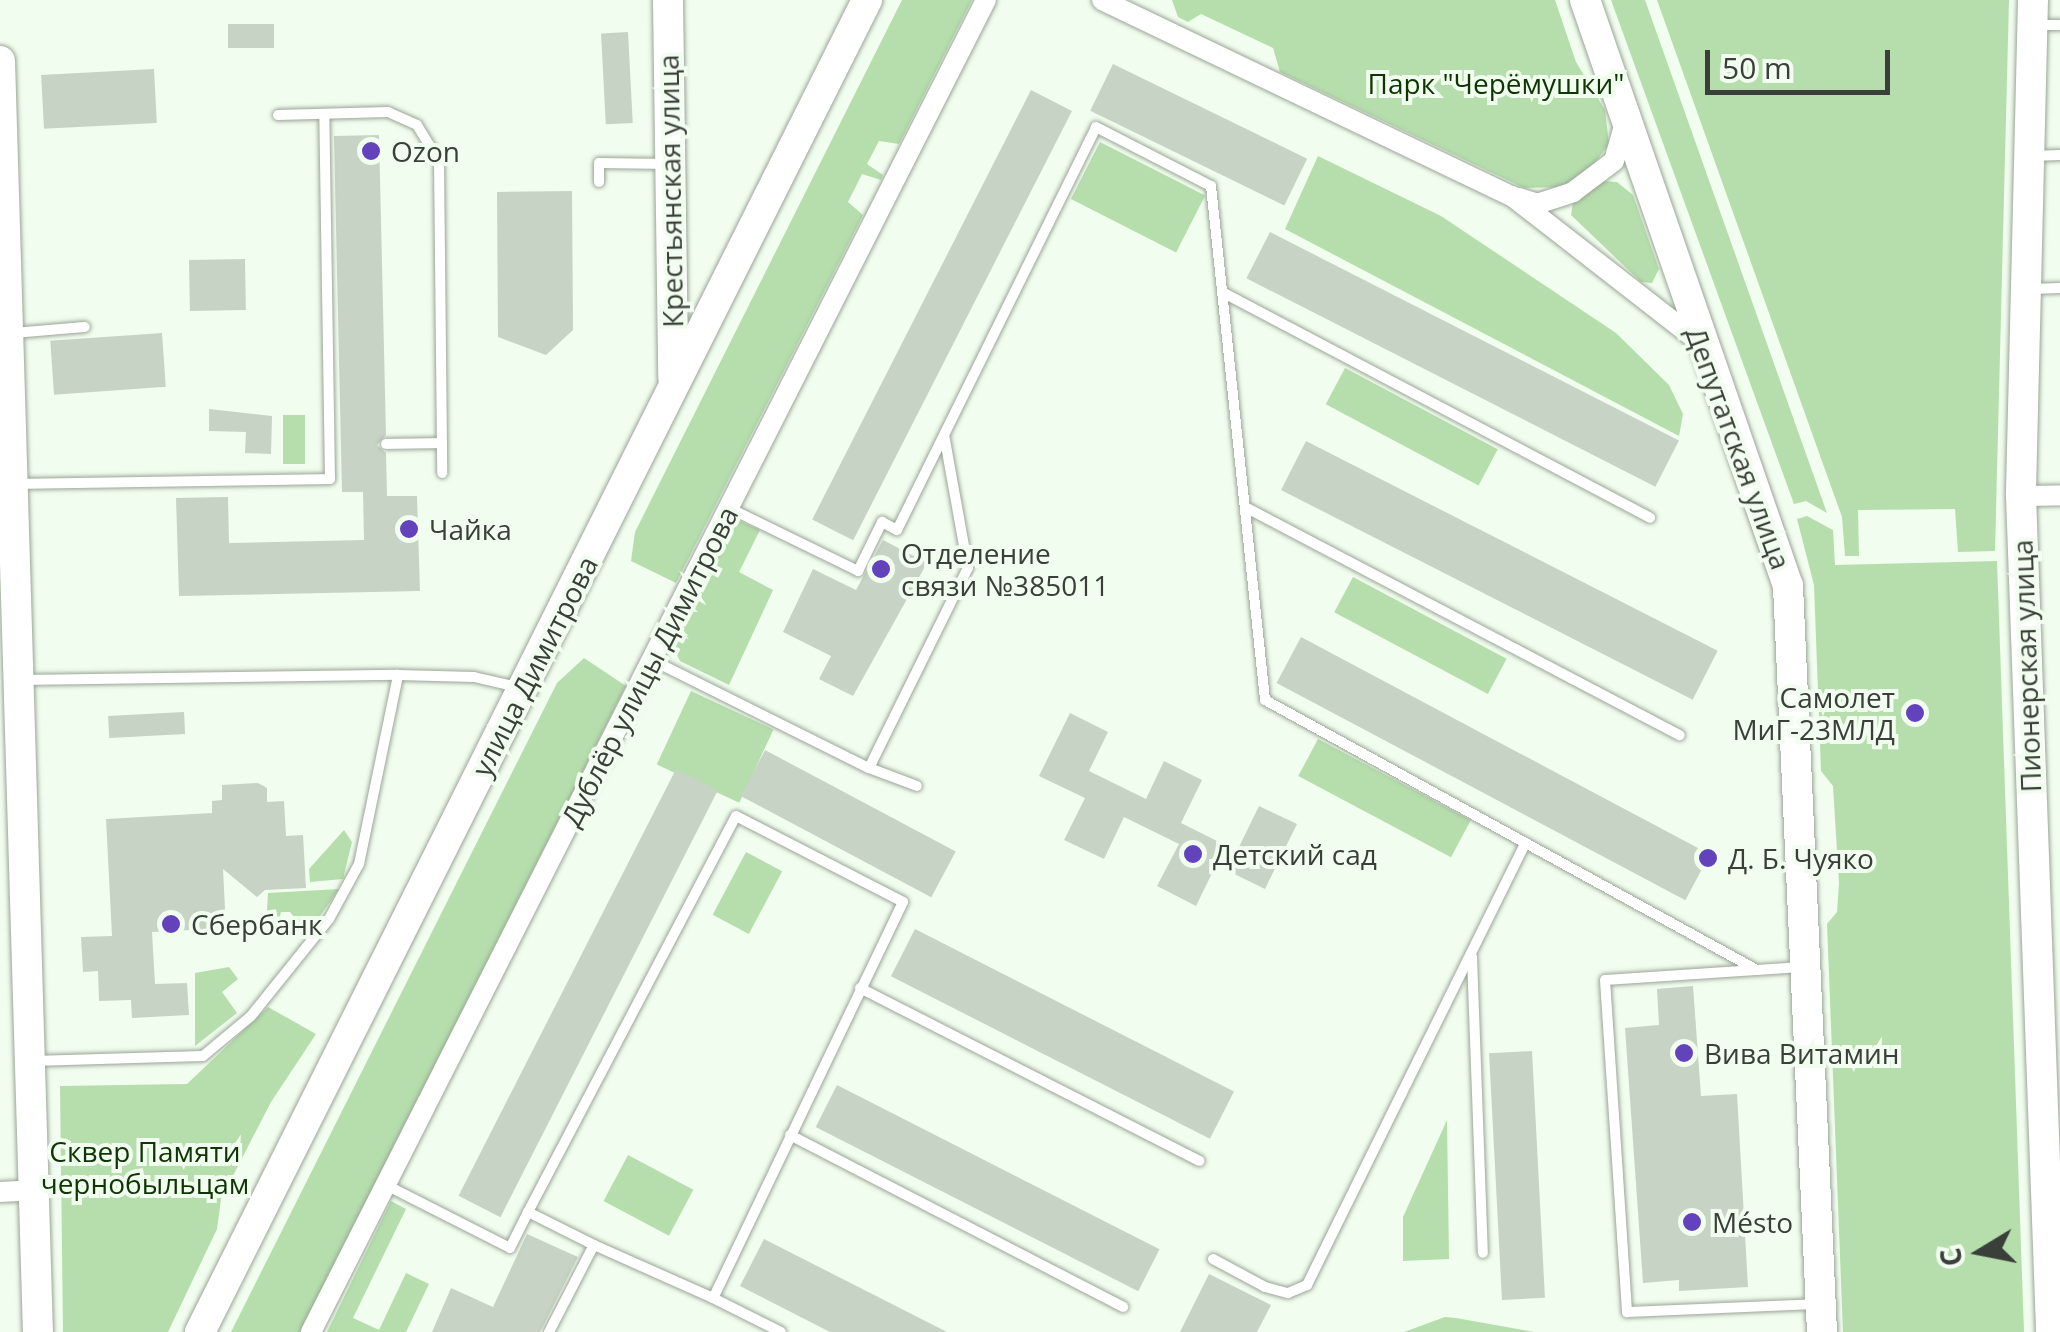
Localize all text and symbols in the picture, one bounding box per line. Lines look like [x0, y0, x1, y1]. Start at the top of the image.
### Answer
scale bar [1710, 30, 1895, 92]
text: 50 m [1722, 47, 1792, 88]
street label: Крестьянская улица [651, 54, 689, 328]
park label: Парк "Черёмушки" [1368, 66, 1624, 100]
place label: Ozon [391, 134, 460, 168]
marker: Ozon [360, 140, 382, 162]
street label: Депутатская улица [1680, 322, 1798, 574]
street label: Дублёр улицы Димитрова [554, 501, 744, 831]
place label: Чайка [429, 512, 512, 546]
marker: Чайка [398, 518, 420, 540]
place label: Отделение связи №385011 [901, 536, 1109, 602]
street label: Пионерская улица [2005, 539, 2047, 793]
street label: улица Димитрова [464, 550, 604, 782]
marker: Отделение связи №385011 [870, 558, 892, 580]
place label: Самолет МиГ-23МЛД [1732, 680, 1895, 746]
marker: Самолет МиГ-23МЛД [1904, 702, 1926, 724]
place label: Детский сад [1213, 837, 1377, 871]
place label: Д. Б. Чуяко [1728, 841, 1874, 875]
marker: Детский сад [1182, 843, 1204, 865]
marker: Д. Б. Чуяко [1697, 847, 1719, 869]
place label: Сбербанк [191, 907, 323, 941]
marker: Сбербанк [160, 913, 182, 935]
place label: Вива Витамин [1704, 1036, 1899, 1070]
marker: Вива Витамин [1673, 1042, 1695, 1064]
park label: Сквер Памяти чернобыльцам [41, 1134, 249, 1200]
north arrow [1930, 1202, 2030, 1302]
place label: Mésto [1712, 1205, 1793, 1239]
marker: Mésto [1681, 1211, 1703, 1233]
text: С [1930, 1245, 1971, 1269]

